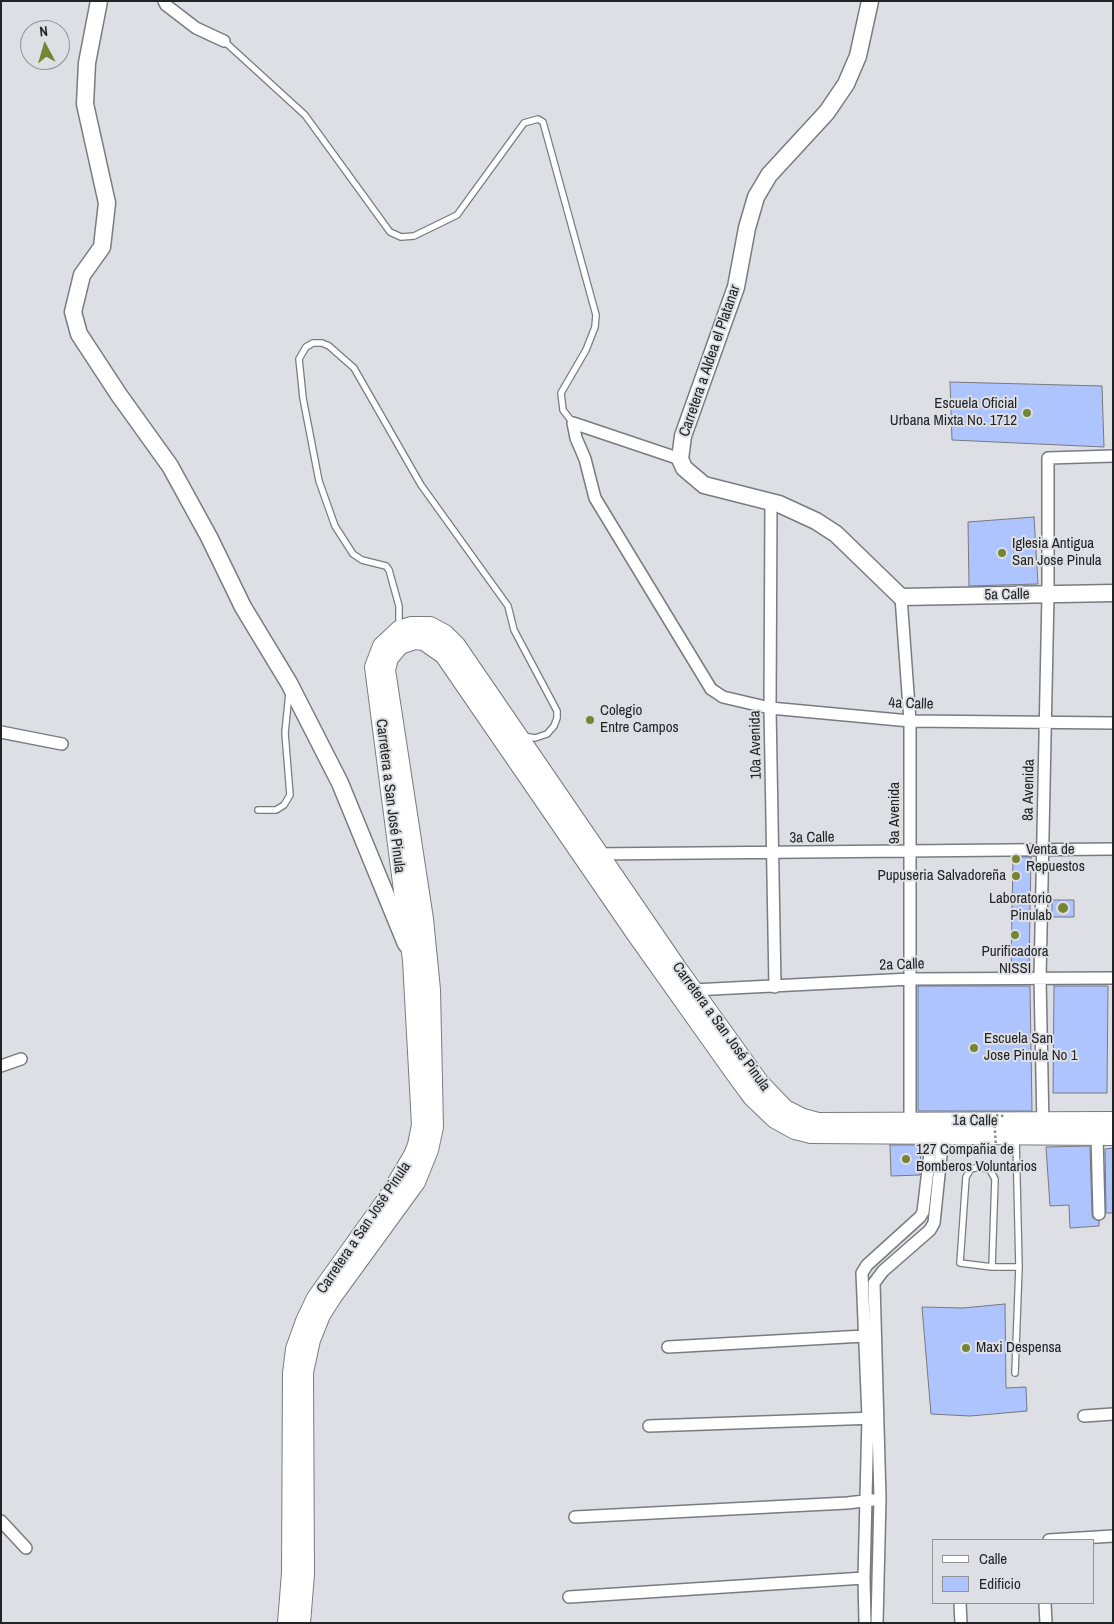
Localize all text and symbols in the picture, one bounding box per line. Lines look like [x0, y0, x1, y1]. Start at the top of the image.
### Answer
north arrow [20, 20, 70, 70]
text: N [38, 22, 49, 40]
street label: Carretera a Aldea el Platanar [676, 283, 744, 439]
place label: Escuela Oficial Urbana Mixta No. 1712 [890, 395, 1017, 430]
marker: Escuela Oficial Urbana Mixta No. 1712 [1021, 407, 1033, 419]
place label: Iglesia Antigua San Jose Pinula [1012, 535, 1102, 570]
marker: Iglesia Antigua San Jose Pinula [996, 547, 1008, 559]
street label: 5a Calle [984, 586, 1030, 604]
street label: 4a Calle [888, 694, 934, 714]
place label: Colegio Entre Campos [600, 702, 679, 737]
street label: 10a Avenida [746, 710, 766, 780]
marker: Colegio Entre Campos [584, 714, 596, 726]
street label: Carretera a San José Pinula [372, 718, 408, 874]
street label: 8a Avenida [1019, 759, 1039, 821]
street label: 9a Avenida [886, 782, 904, 844]
street label: 3a Calle [789, 829, 835, 847]
place label: Venta de Repuestos [1026, 841, 1085, 876]
marker: Venta de Repuestos [1010, 853, 1022, 865]
place label: Pupuseria Salvadoreña [877, 867, 1006, 885]
marker: Pupuseria Salvadoreña [1010, 870, 1022, 882]
place label: Laboratorio Pinulab [989, 890, 1052, 925]
marker: Laboratorio Pinulab [1056, 901, 1070, 915]
marker: Purificadora NISSI [1009, 929, 1021, 941]
place label: Purificadora NISSI [981, 943, 1049, 978]
street label: 2a Calle [879, 955, 925, 975]
street label: Carretera a San José Pinula [668, 959, 774, 1095]
place label: Escuela San Jose Pinula No 1 [984, 1030, 1078, 1065]
marker: Escuela San Jose Pinula No 1 [968, 1042, 980, 1054]
street label: 1a Calle [952, 1112, 998, 1130]
place label: 127 Compañia de Bomberos Voluntarios [916, 1141, 1037, 1176]
marker: 127 Compañia de Bomberos Voluntarios [900, 1153, 912, 1165]
street label: Carretera a San José Pinula [313, 1159, 415, 1297]
place label: Maxi Despensa [976, 1339, 1061, 1357]
marker: Maxi Despensa [960, 1342, 972, 1354]
legend [932, 1539, 1094, 1604]
text: Calle [979, 1548, 1007, 1569]
text: Edificio [979, 1573, 1021, 1594]

